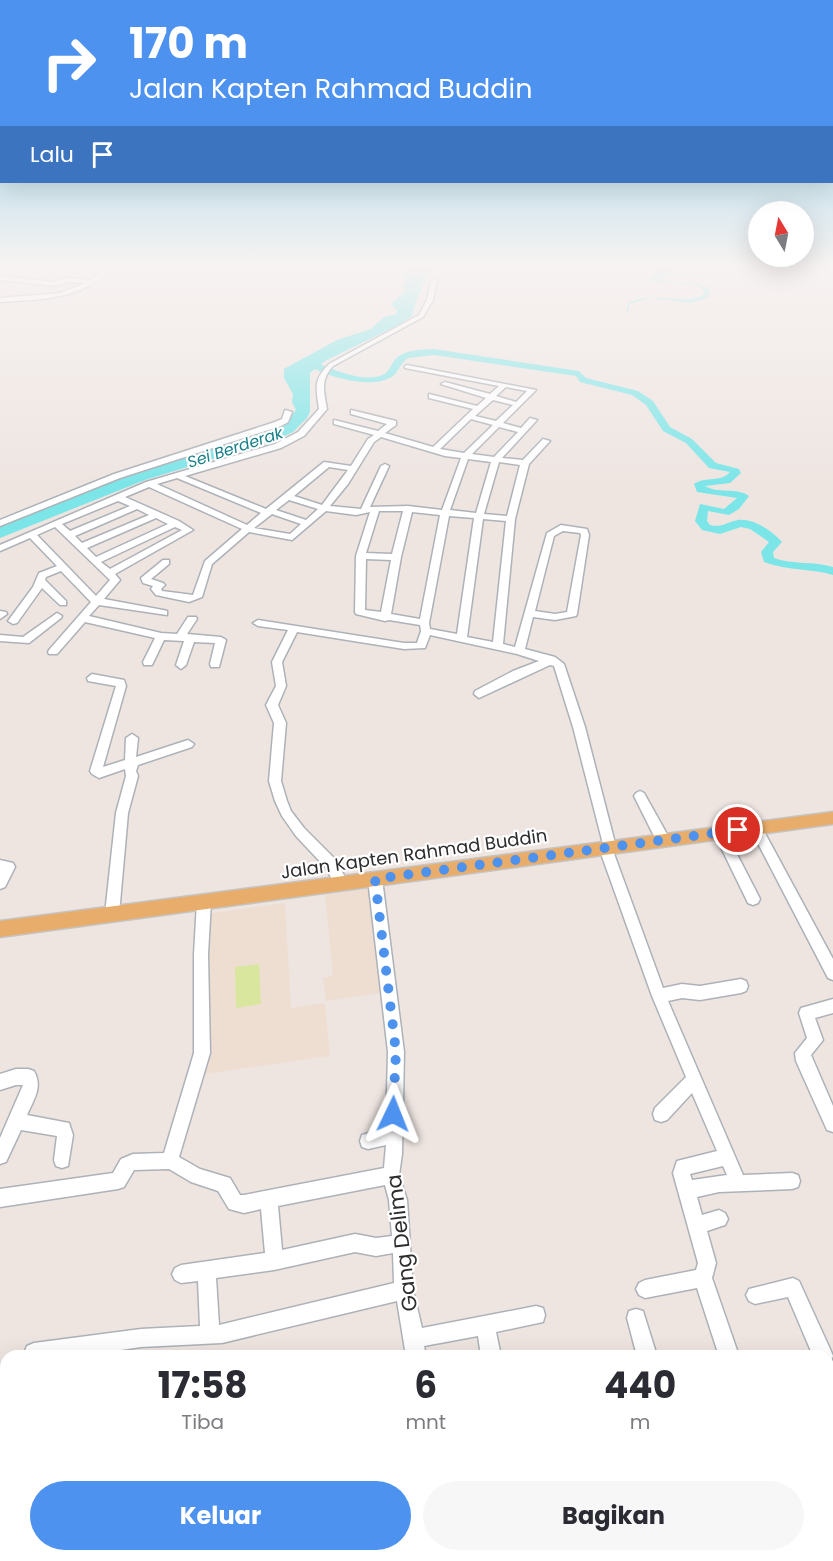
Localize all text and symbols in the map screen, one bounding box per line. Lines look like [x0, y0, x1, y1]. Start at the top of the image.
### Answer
text: 170 m [129, 14, 248, 73]
icon: right [30, 24, 108, 102]
text: Jalan Kapten Rahmad Buddin [129, 70, 532, 107]
icon: arrive [86, 138, 119, 171]
text: Lalu [30, 139, 74, 170]
north arrow [748, 201, 814, 267]
map controls [748, 201, 814, 267]
water label: Sei Berderak [184, 421, 287, 474]
pin [712, 804, 763, 855]
icon: arrive [721, 813, 754, 846]
street label: Jalan Kapten Rahmad Buddin [279, 822, 549, 885]
position arrow [361, 1082, 425, 1146]
street label: Gang Delima [379, 1173, 424, 1313]
text: 17:58 [158, 1360, 248, 1411]
text: 6 [414, 1360, 437, 1411]
text: 440 [604, 1360, 676, 1411]
text: Tiba [181, 1408, 224, 1436]
text: mnt [405, 1408, 446, 1436]
text: m [630, 1408, 650, 1436]
button: Keluar [30, 1481, 411, 1550]
button: Bagikan [423, 1481, 804, 1550]

